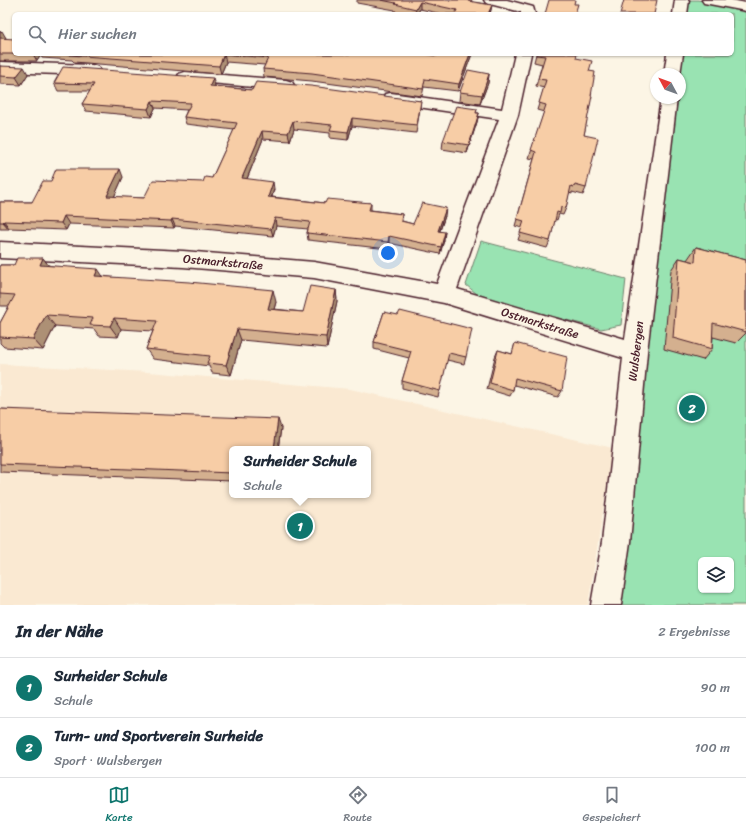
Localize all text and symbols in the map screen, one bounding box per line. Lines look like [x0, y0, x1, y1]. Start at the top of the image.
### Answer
search box [12, 12, 734, 56]
text: Hier suchen [58, 21, 137, 47]
icon: search [26, 23, 48, 45]
north arrow [650, 68, 686, 104]
your location [378, 243, 398, 263]
street label: Ostmarkstraße [182, 248, 264, 276]
street label: Ostmarkstraße [498, 301, 582, 345]
street label: Wulsbergen [621, 319, 651, 382]
pin: 2 [679, 393, 705, 423]
popup [229, 446, 371, 498]
text: Surheider Schule [243, 448, 357, 474]
text: Schule [243, 474, 282, 497]
pin: 1 [287, 511, 313, 541]
map controls [698, 557, 734, 593]
button: layers [698, 557, 734, 593]
text: In der Nähe [16, 616, 103, 646]
text: 2 Ergebnisse [658, 620, 730, 643]
text: Surheider Schule [54, 663, 167, 689]
text: 1 [26, 676, 32, 699]
text: 90 m [700, 676, 730, 699]
text: Schule [54, 689, 93, 712]
text: Turn- und Sportverein Surheide [54, 723, 263, 749]
text: 2 [25, 736, 33, 759]
text: 100 m [695, 736, 730, 759]
text: Sport · Wulsbergen [54, 749, 162, 772]
tab: Karte [105, 784, 133, 827]
tab: Route [343, 784, 372, 827]
tab: Gespeichert [583, 784, 641, 827]

